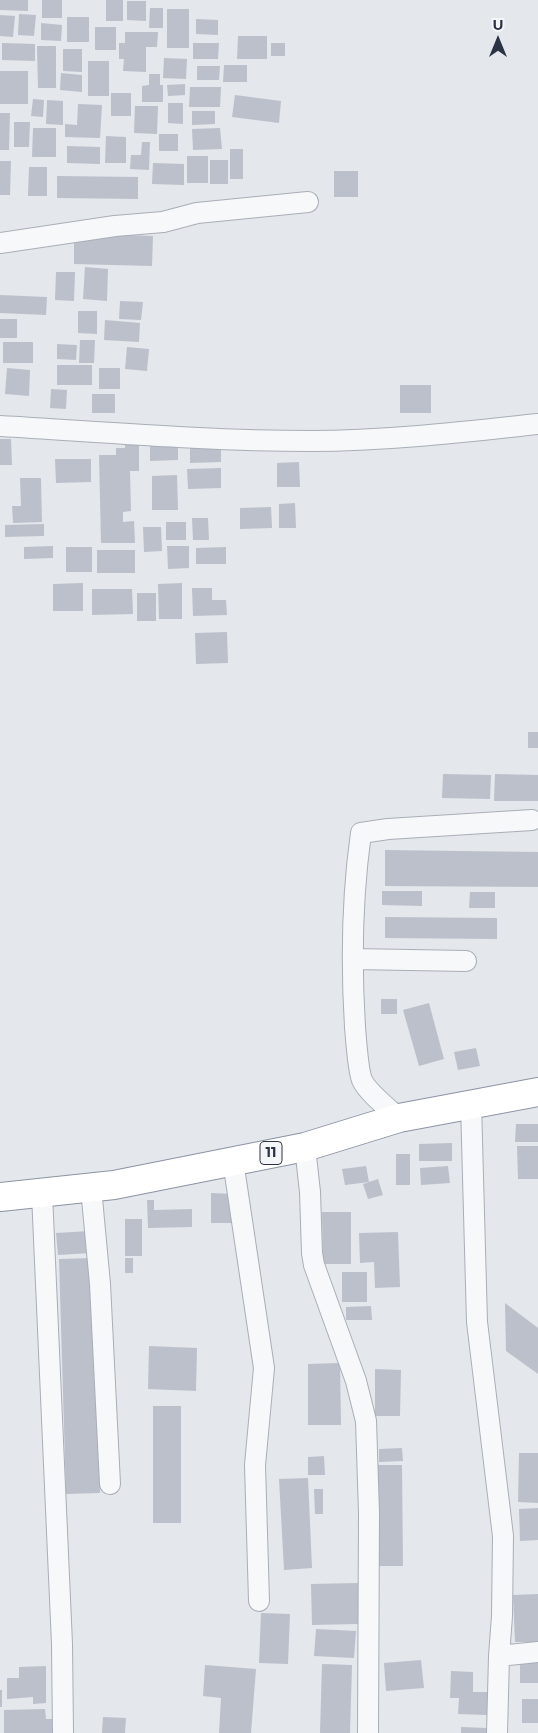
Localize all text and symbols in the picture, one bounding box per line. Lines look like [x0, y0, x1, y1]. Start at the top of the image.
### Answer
north arrow [473, 15, 523, 65]
text: U [492, 16, 504, 34]
road number: 11 [260, 1142, 282, 1164]

